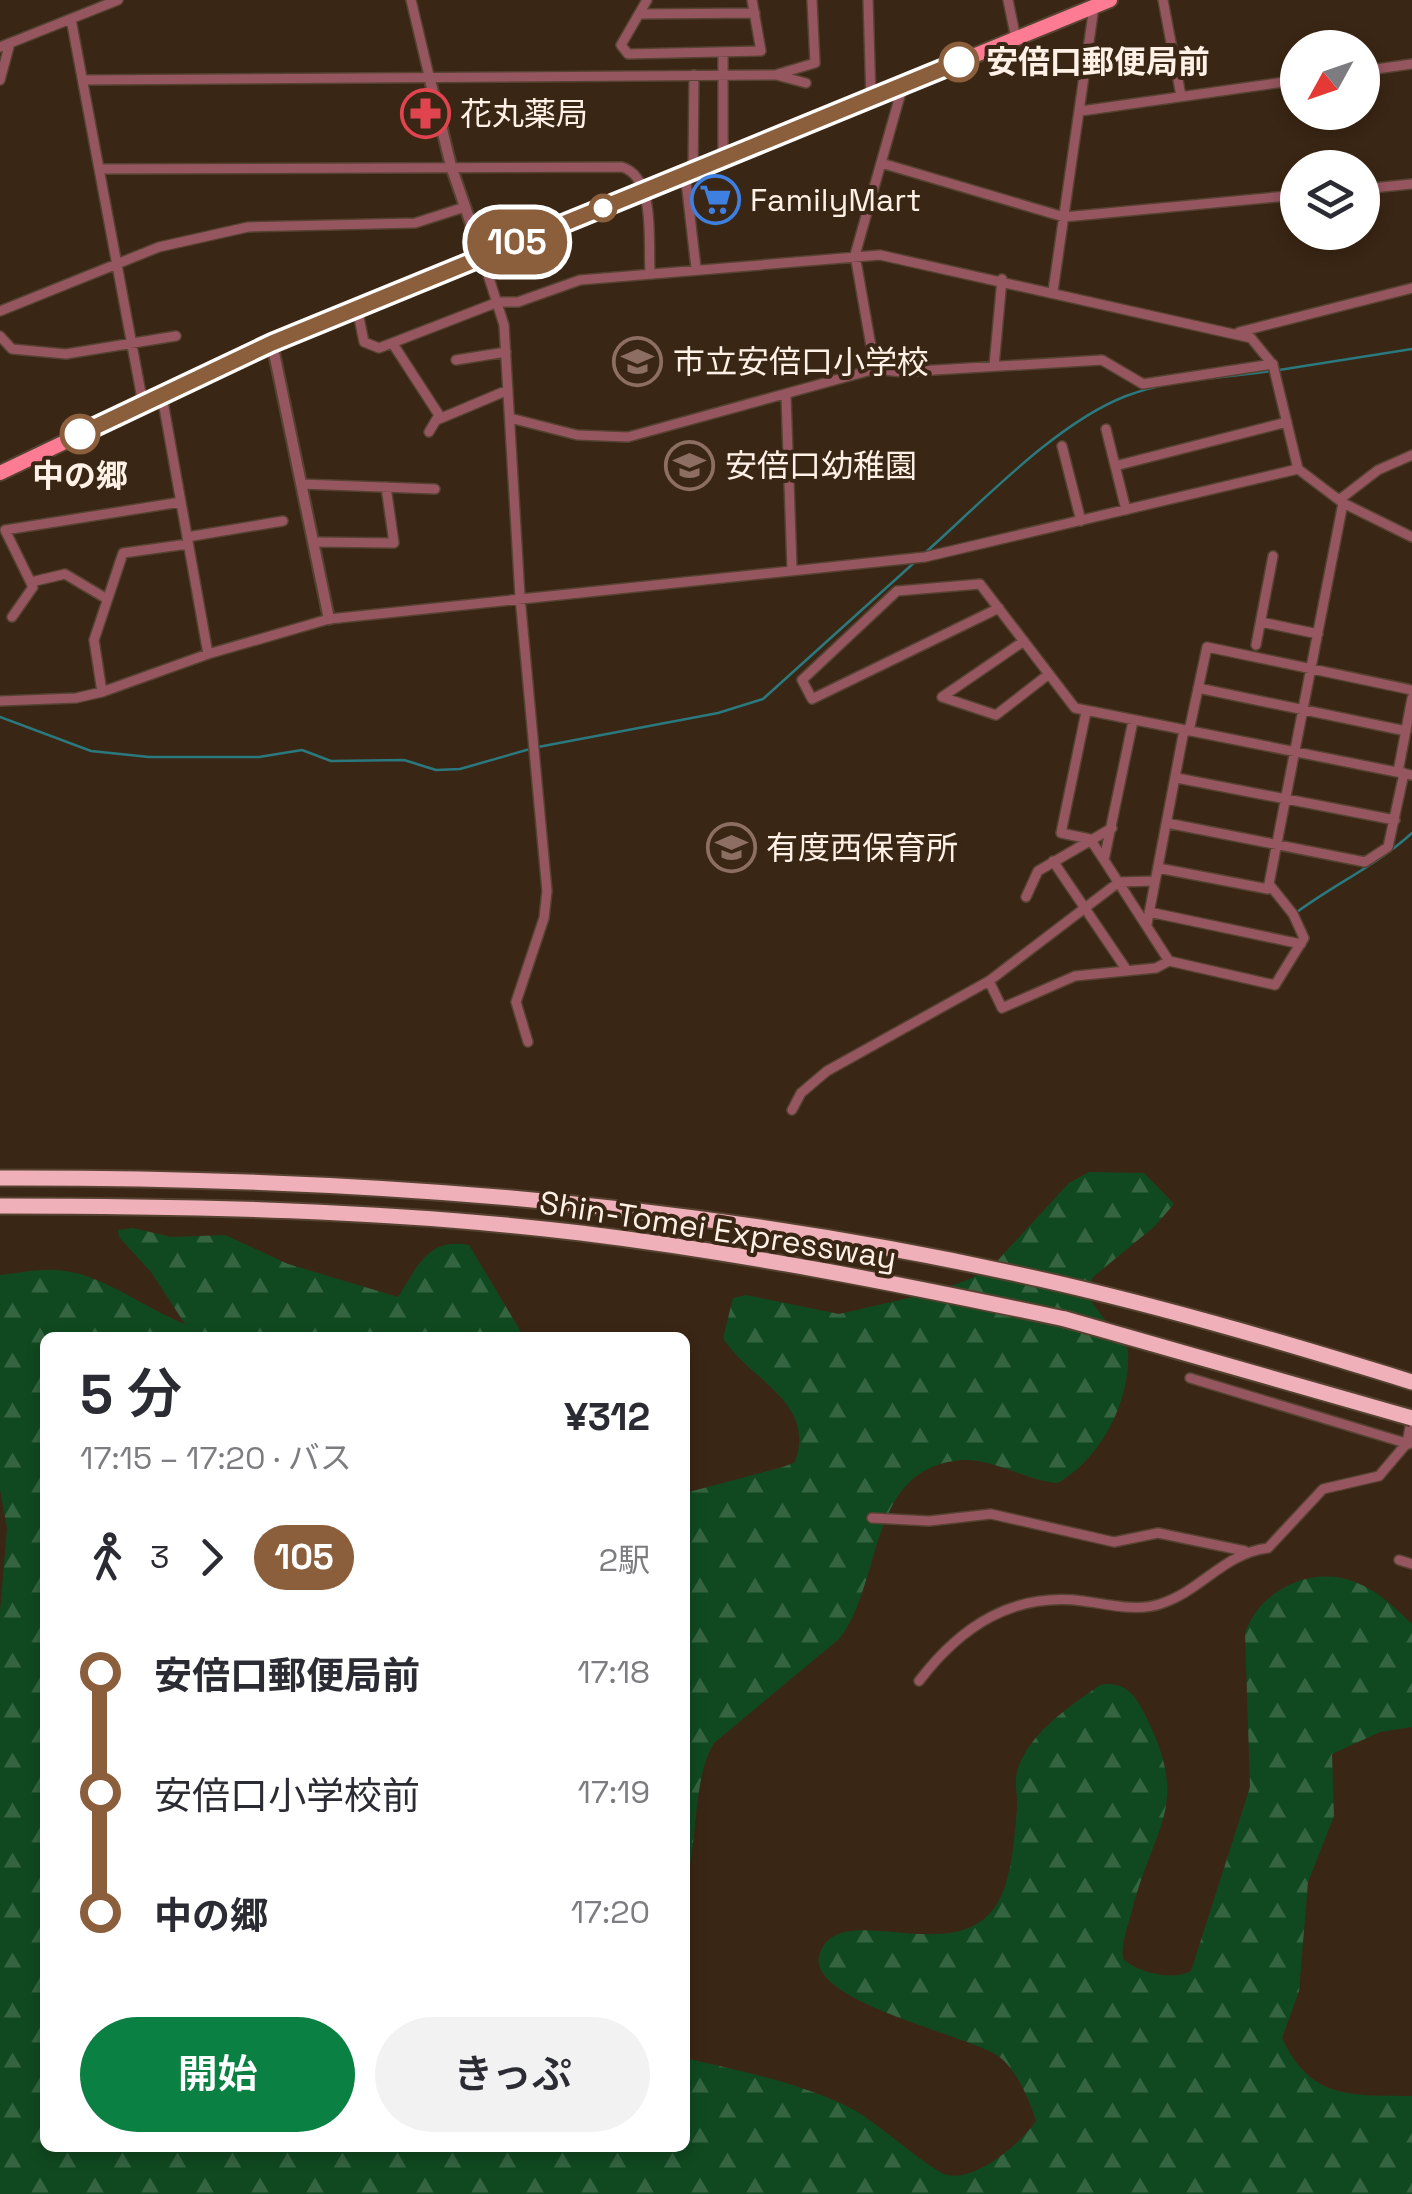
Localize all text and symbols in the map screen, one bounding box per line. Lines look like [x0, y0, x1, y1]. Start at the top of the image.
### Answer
north arrow [1280, 30, 1380, 130]
map controls [1280, 30, 1380, 250]
place label: 安倍口郵便局前 [986, 42, 1210, 82]
marker: 安倍口郵便局前 [940, 43, 978, 81]
pharmacy icon: 花丸薬局 [399, 88, 451, 140]
place label: 花丸薬局 [460, 94, 588, 134]
button: layers [1280, 150, 1380, 250]
supermarket icon: FamilyMart [689, 174, 741, 226]
place label: FamilyMart [750, 180, 921, 220]
unlabelled marker [590, 195, 616, 221]
line badge: 105 [460, 210, 574, 274]
text: 105 [487, 220, 547, 264]
school or university icon: 市立安倍口小学校 [612, 336, 664, 388]
place label: 市立安倍口小学校 [673, 342, 929, 382]
marker: 中の郷 [61, 415, 99, 453]
school or university icon: 安倍口幼稚園 [664, 440, 716, 492]
place label: 安倍口幼稚園 [725, 446, 917, 486]
place label: 中の郷 [32, 456, 128, 496]
school or university icon: 有度西保育所 [705, 822, 757, 874]
place label: 有度西保育所 [766, 828, 958, 868]
street label: Shin-Tomei Expressway [537, 1182, 899, 1278]
text: 5 分 [80, 1359, 182, 1429]
text: ¥312 [564, 1393, 650, 1441]
text: 17:15 – 17:20 · バス [80, 1438, 352, 1478]
icon: walk [80, 1530, 135, 1585]
icon: forward [184, 1530, 239, 1585]
text: 105 [274, 1535, 334, 1579]
text: 3 [150, 1537, 169, 1577]
text: 2駅 [599, 1540, 650, 1580]
text: 安倍口郵便局前 [154, 1652, 420, 1700]
text: 17:18 [577, 1652, 650, 1692]
text: 安倍口小学校前 [154, 1772, 420, 1820]
text: 17:19 [578, 1772, 650, 1812]
text: 中の郷 [154, 1892, 268, 1940]
text: 17:20 [571, 1892, 650, 1932]
button: 開始 [80, 2017, 355, 2132]
button: きっぷ [375, 2017, 650, 2132]

